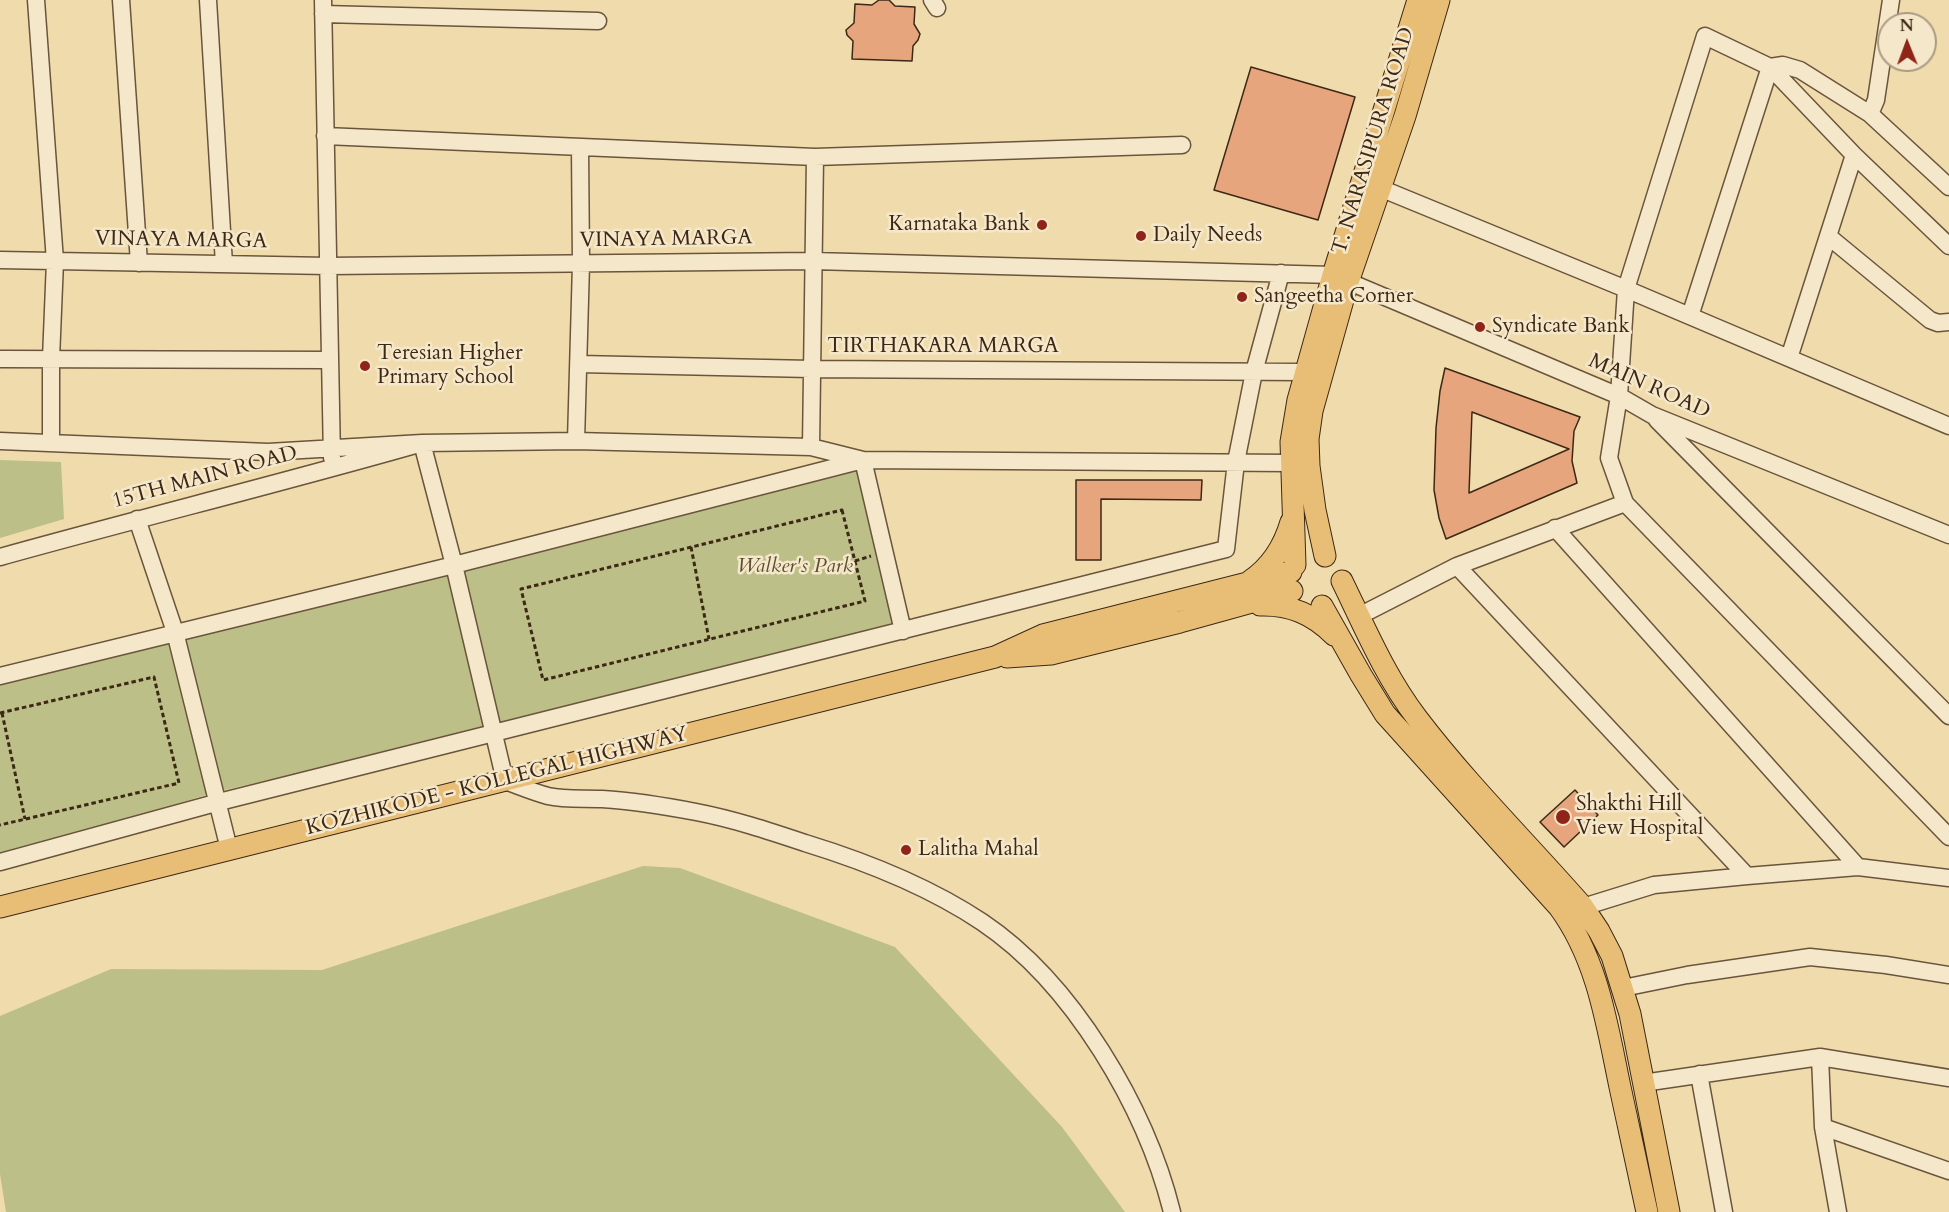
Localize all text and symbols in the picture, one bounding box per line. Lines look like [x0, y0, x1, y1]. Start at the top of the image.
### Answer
north arrow [1877, 12, 1937, 72]
text: N [1900, 15, 1914, 37]
street label: T. NARASIPURA ROAD [1327, 25, 1421, 257]
place label: Karnataka Bank [888, 212, 1030, 238]
marker: Karnataka Bank [1035, 218, 1049, 232]
place label: Daily Needs [1153, 223, 1262, 249]
street label: VINAYA MARGA [580, 226, 752, 254]
street label: VINAYA MARGA [95, 227, 267, 255]
marker: Daily Needs [1134, 229, 1148, 243]
place label: Sangeetha Corner [1254, 284, 1413, 310]
marker: Sangeetha Corner [1235, 290, 1249, 304]
place label: Syndicate Bank [1492, 314, 1630, 340]
marker: Syndicate Bank [1473, 320, 1487, 334]
street label: TIRTHAKARA MARGA [827, 334, 1059, 360]
place label: Teresian Higher Primary School [377, 341, 523, 391]
street label: MAIN ROAD [1584, 349, 1714, 425]
marker: Teresian Higher Primary School [358, 359, 372, 373]
street label: 15TH MAIN ROAD [110, 441, 300, 515]
park label: Walker's Park [737, 554, 853, 580]
street label: KOZHIKODE - KOLLEGAL HIGHWAY [303, 722, 691, 842]
place label: Shakthi Hill View Hospital [1576, 792, 1703, 842]
marker: Shakthi Hill View Hospital [1554, 808, 1572, 826]
place label: Lalitha Mahal [918, 837, 1039, 863]
marker: Lalitha Mahal [899, 843, 913, 857]

